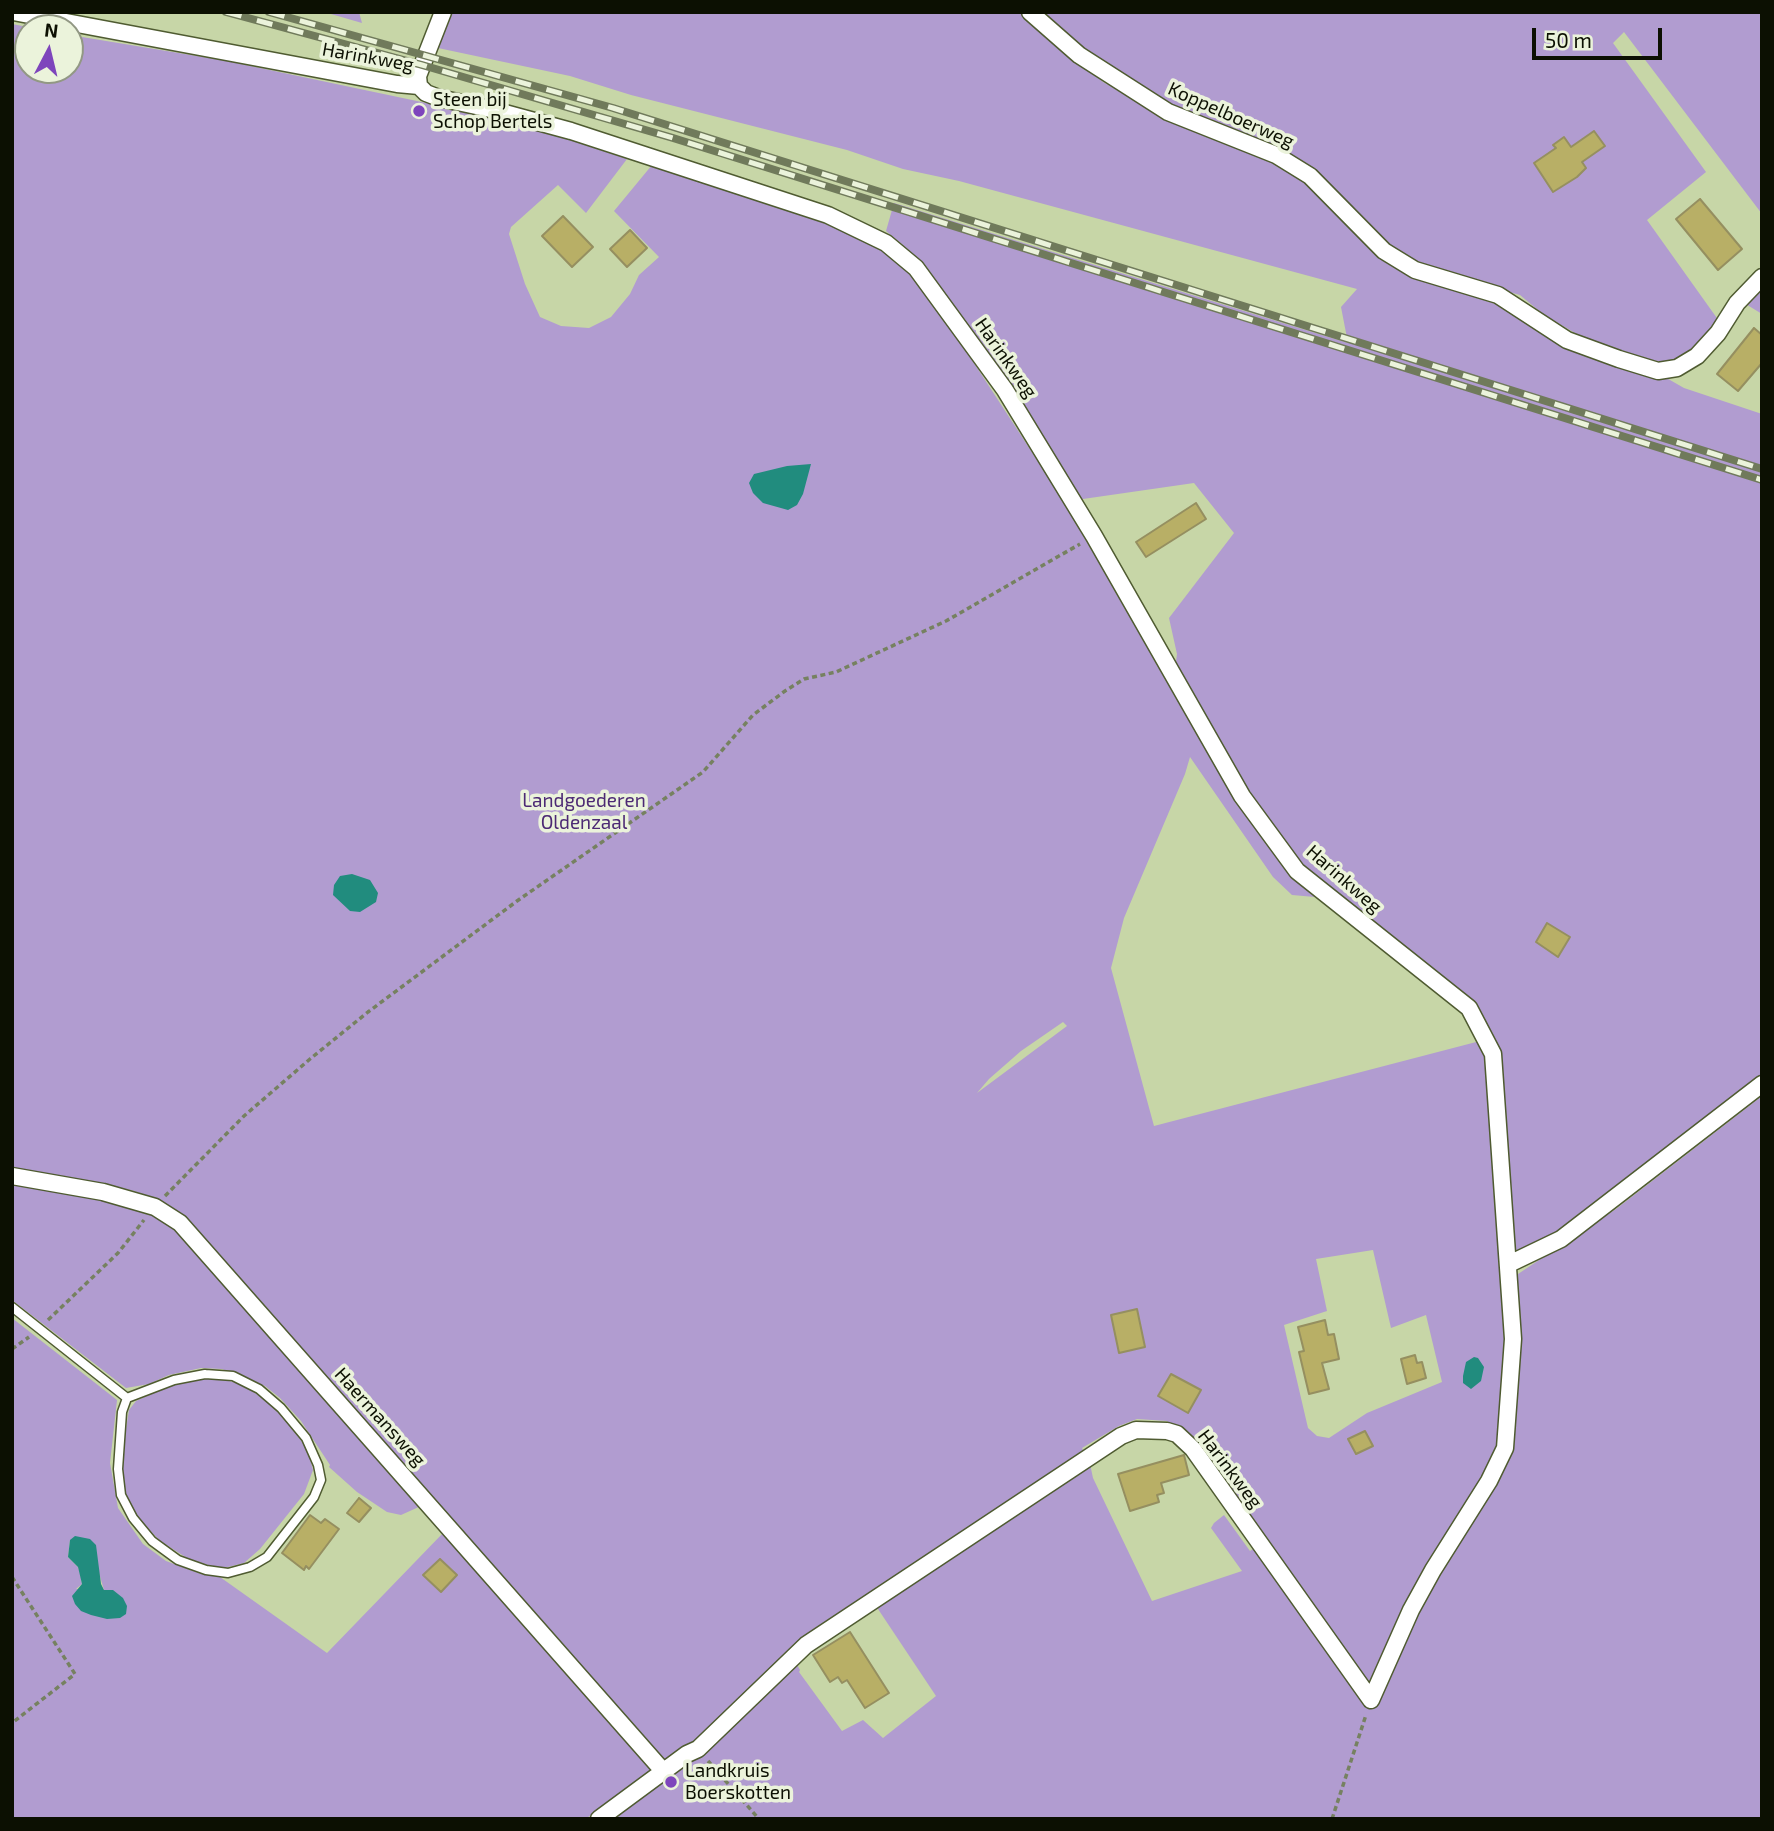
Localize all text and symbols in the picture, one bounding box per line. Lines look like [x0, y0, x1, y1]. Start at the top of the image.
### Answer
north arrow [14, 14, 84, 84]
scale bar [1536, 14, 1666, 58]
text: N [43, 17, 60, 42]
text: 50 m [1545, 27, 1592, 52]
street label: Harinkweg [320, 38, 416, 76]
street label: Koppelboerweg [1164, 77, 1298, 153]
place label: Steen bij Schop Bertels [433, 89, 552, 133]
marker: Steen bij Schop Bertels [411, 103, 427, 119]
street label: Harinkweg [970, 314, 1042, 402]
park label: Landgoederen Oldenzaal [522, 790, 646, 834]
street label: Harinkweg [1302, 840, 1386, 918]
street label: Haermansweg [330, 1363, 430, 1471]
street label: Harinkweg [1193, 1425, 1267, 1513]
place label: Landkruis Boerskotten [685, 1760, 791, 1804]
marker: Landkruis Boerskotten [663, 1774, 679, 1790]

